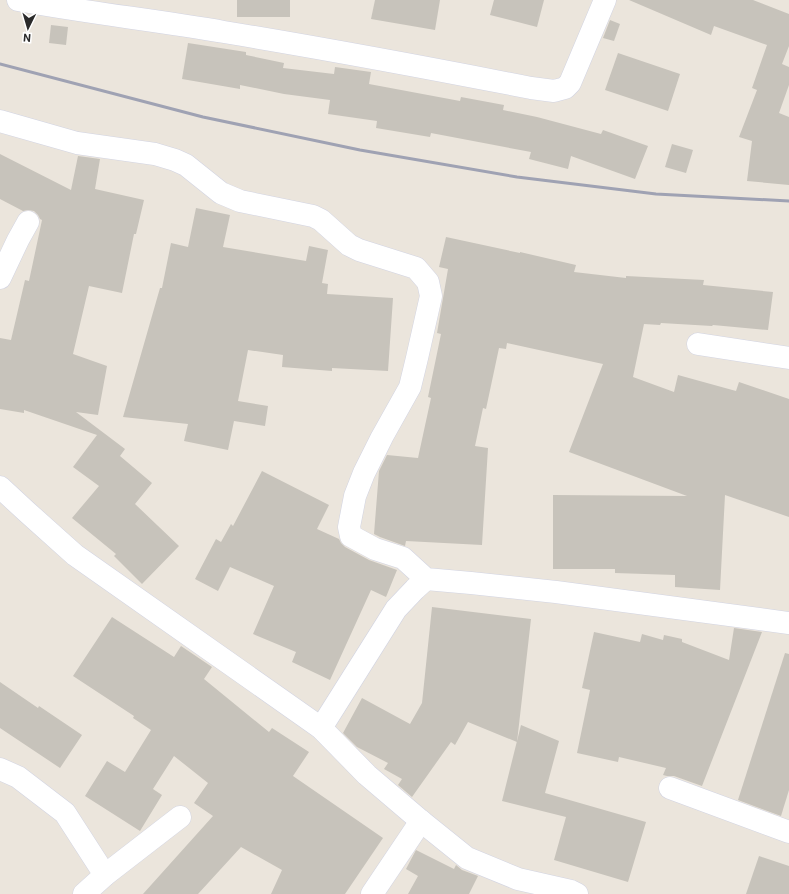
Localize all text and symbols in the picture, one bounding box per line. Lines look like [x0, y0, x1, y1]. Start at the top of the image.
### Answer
north arrow [8, 8, 48, 48]
text: N [23, 31, 32, 44]

